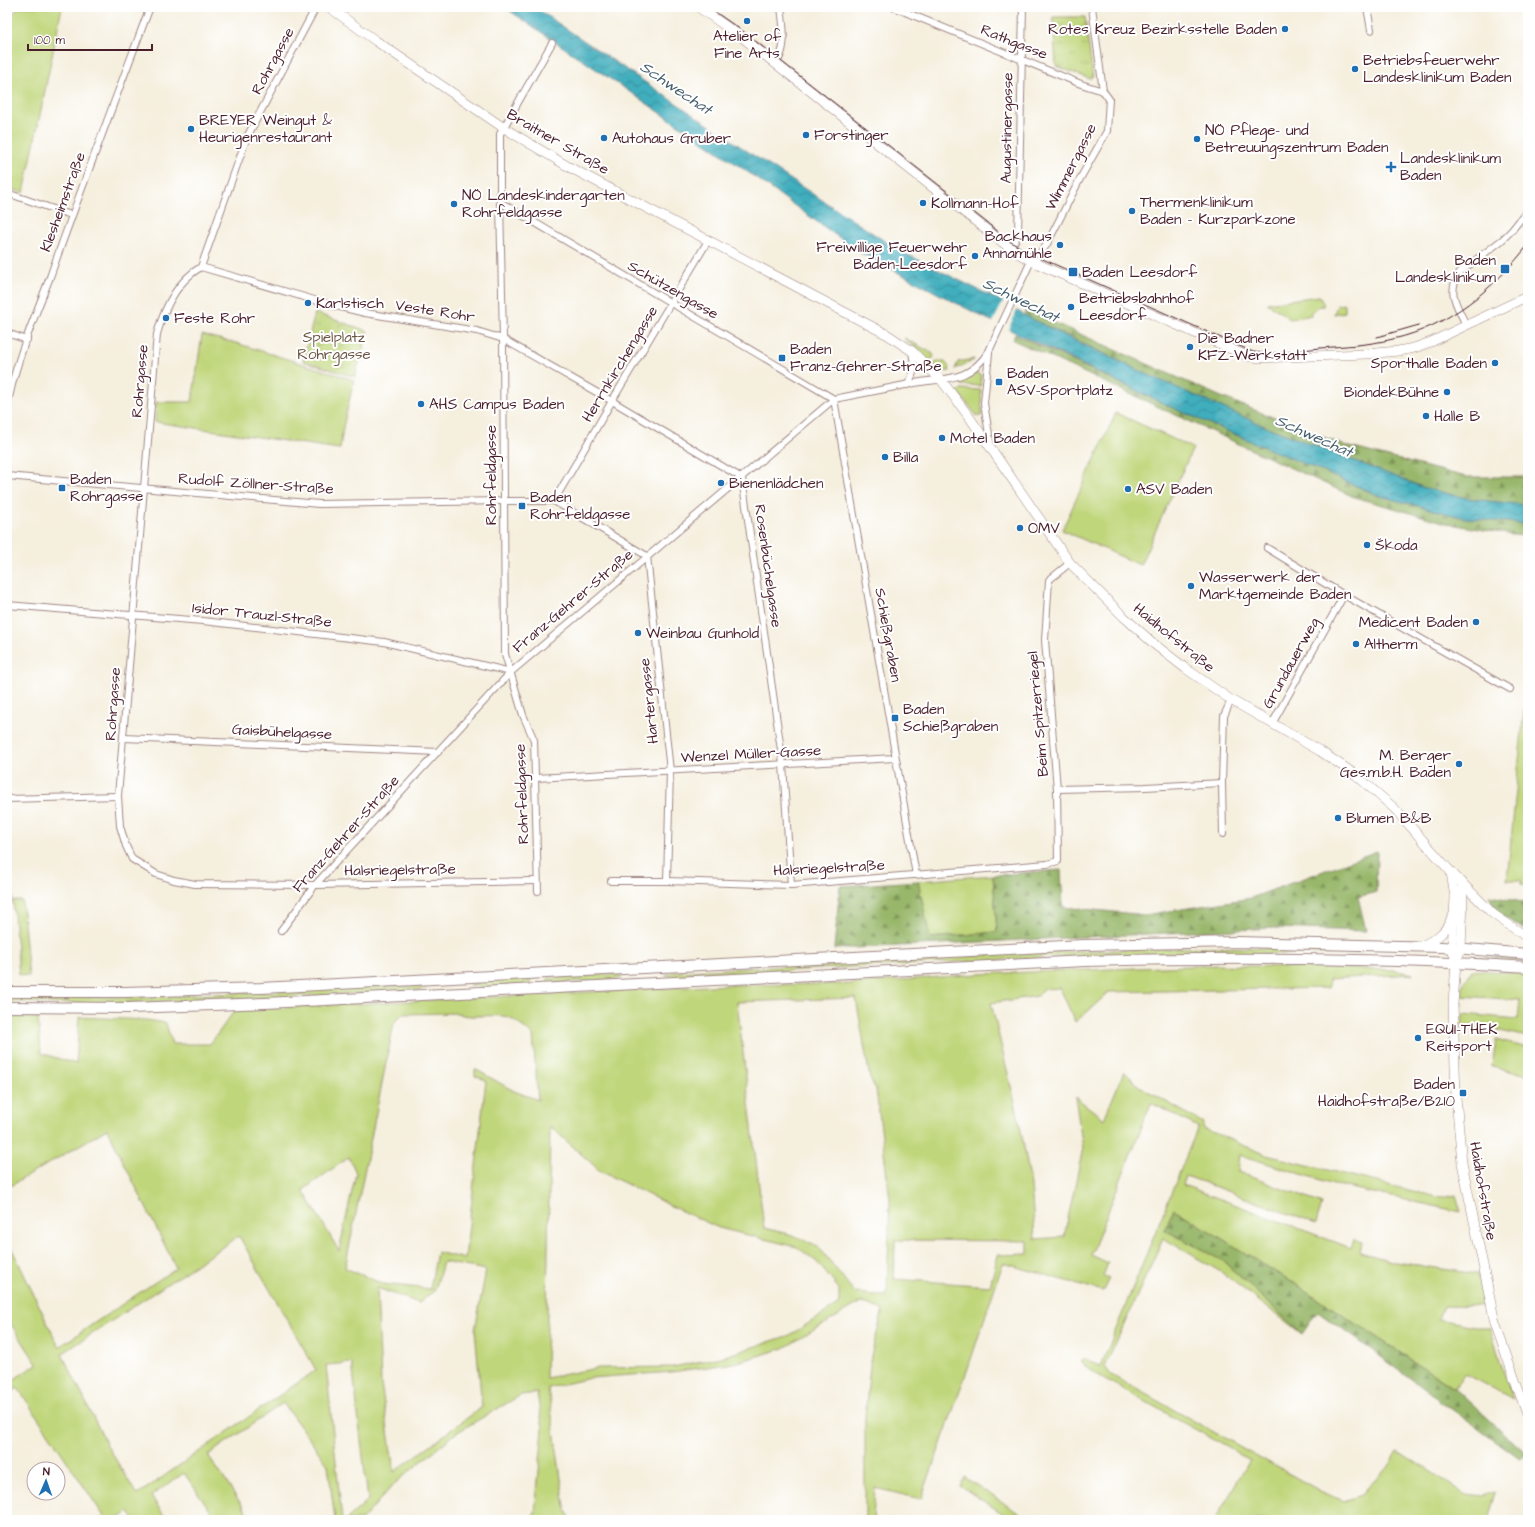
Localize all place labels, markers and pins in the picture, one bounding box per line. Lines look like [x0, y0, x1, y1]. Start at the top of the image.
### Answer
marker: Atelier of Fine Arts [742, 16, 752, 26]
place label: Rotes Kreuz Bezirksstelle Baden [1048, 19, 1277, 40]
marker: Rotes Kreuz Bezirksstelle Baden [1280, 24, 1290, 34]
place label: Atelier of Fine Arts [713, 26, 781, 64]
place label: Betriebsfeuerwehr Landesklinikum Baden [1363, 50, 1512, 88]
marker: Betriebsfeuerwehr Landesklinikum Baden [1350, 64, 1360, 74]
place label: BREYER Weingut & Heurigenrestaurant [199, 110, 332, 149]
place label: NÖ Pflege- und Betreuungszentrum Baden [1205, 120, 1389, 159]
marker: BREYER Weingut & Heurigenrestaurant [186, 124, 196, 134]
place label: Forstinger [814, 125, 889, 147]
place label: Autohaus Gruber [612, 128, 731, 149]
marker: Forstinger [801, 130, 811, 140]
marker: Autohaus Gruber [599, 133, 609, 143]
marker: NÖ Pflege- und Betreuungszentrum Baden [1192, 134, 1202, 144]
place label: Landesklinikum Baden [1400, 148, 1501, 186]
marker: Landesklinikum Baden [1385, 161, 1397, 173]
place label: NÖ Landeskindergarten Rohrfeldgasse [462, 185, 625, 224]
place label: Thermenklinikum Baden - Kurzparkzone [1140, 192, 1296, 230]
place label: Kollmann-Hof [931, 193, 1019, 214]
marker: Kollmann-Hof [918, 198, 928, 208]
marker: NÖ Landeskindergarten Rohrfeldgasse [449, 199, 459, 209]
marker: Thermenklinikum Baden - Kurzparkzone [1127, 206, 1137, 216]
place label: Backhaus Annamühle [983, 226, 1052, 264]
place label: Freiwillige Feuerwehr Baden-Leesdorf [816, 237, 967, 275]
marker: Backhaus Annamühle [1055, 240, 1065, 250]
place label: Baden Landesklinikum [1395, 250, 1496, 288]
marker: Freiwillige Feuerwehr Baden-Leesdorf [970, 251, 980, 261]
place label: Baden Leesdorf [1082, 262, 1197, 283]
marker: Baden Landesklinikum [1499, 263, 1511, 275]
marker: Baden Leesdorf [1067, 266, 1079, 278]
place label: Betriebsbahnhof Leesdorf [1079, 288, 1194, 326]
place label: Karlstisch [316, 293, 384, 314]
marker: Karlstisch [303, 298, 313, 308]
marker: Betriebsbahnhof Leesdorf [1066, 302, 1076, 312]
place label: Feste Rohr [174, 308, 255, 329]
marker: Feste Rohr [161, 313, 171, 323]
place label: Die Badner KFZ-Werkstatt [1198, 328, 1307, 366]
place label: Baden Franz-Gehrer-Straße [790, 339, 942, 377]
marker: Die Badner KFZ-Werkstatt [1185, 342, 1195, 352]
marker: Baden Franz-Gehrer-Straße [777, 353, 787, 363]
place label: Sporthalle Baden [1371, 353, 1487, 374]
marker: Sporthalle Baden [1490, 358, 1500, 368]
place label: Baden ASV-Sportplatz [1007, 363, 1113, 401]
marker: Baden ASV-Sportplatz [994, 377, 1004, 387]
place label: BiondekBühne [1344, 382, 1439, 403]
marker: BiondekBühne [1442, 387, 1452, 397]
place label: AHS Campus Baden [429, 394, 565, 415]
marker: AHS Campus Baden [416, 399, 426, 409]
place label: Halle B [1434, 406, 1481, 427]
marker: Halle B [1421, 411, 1431, 421]
place label: Motel Baden [950, 428, 1035, 449]
marker: Motel Baden [937, 433, 947, 443]
place label: Billa [893, 447, 919, 468]
marker: Billa [880, 452, 890, 462]
place label: Baden Rohrgasse [70, 469, 143, 508]
place label: Bienenlädchen [729, 473, 824, 494]
marker: Bienenlädchen [716, 478, 726, 488]
place label: ASV Baden [1136, 479, 1213, 500]
marker: Baden Rohrgasse [57, 483, 67, 493]
marker: ASV Baden [1123, 484, 1133, 494]
place label: Baden Rohrfeldgasse [530, 487, 630, 526]
marker: Baden Rohrfeldgasse [517, 501, 527, 511]
place label: OMV [1028, 518, 1060, 539]
marker: OMV [1015, 523, 1025, 533]
place label: Škoda [1375, 535, 1418, 556]
marker: Škoda [1362, 540, 1372, 550]
place label: Wasserwerk der Marktgemeinde Baden [1199, 567, 1352, 606]
marker: Wasserwerk der Marktgemeinde Baden [1186, 581, 1196, 591]
place label: Medicent Baden [1359, 612, 1468, 633]
marker: Medicent Baden [1471, 617, 1481, 627]
place label: Weinbau Gunhold [646, 623, 759, 644]
marker: Weinbau Gunhold [633, 628, 643, 638]
place label: Altherm [1364, 634, 1418, 655]
marker: Altherm [1351, 639, 1361, 649]
place label: Baden Schießgraben [903, 699, 999, 738]
marker: Baden Schießgraben [890, 713, 900, 723]
place label: M. Berger Ges.m.b.H. Baden [1340, 745, 1451, 783]
marker: M. Berger Ges.m.b.H. Baden [1454, 759, 1464, 769]
place label: Blumen B&B [1346, 808, 1432, 829]
marker: Blumen B&B [1333, 813, 1343, 823]
place label: EQUI-THEK Reitsport [1426, 1019, 1497, 1057]
marker: EQUI-THEK Reitsport [1413, 1033, 1423, 1043]
place label: Baden Haidhofstraße/B210 [1318, 1074, 1456, 1112]
marker: Baden Haidhofstraße/B210 [1458, 1088, 1468, 1098]

